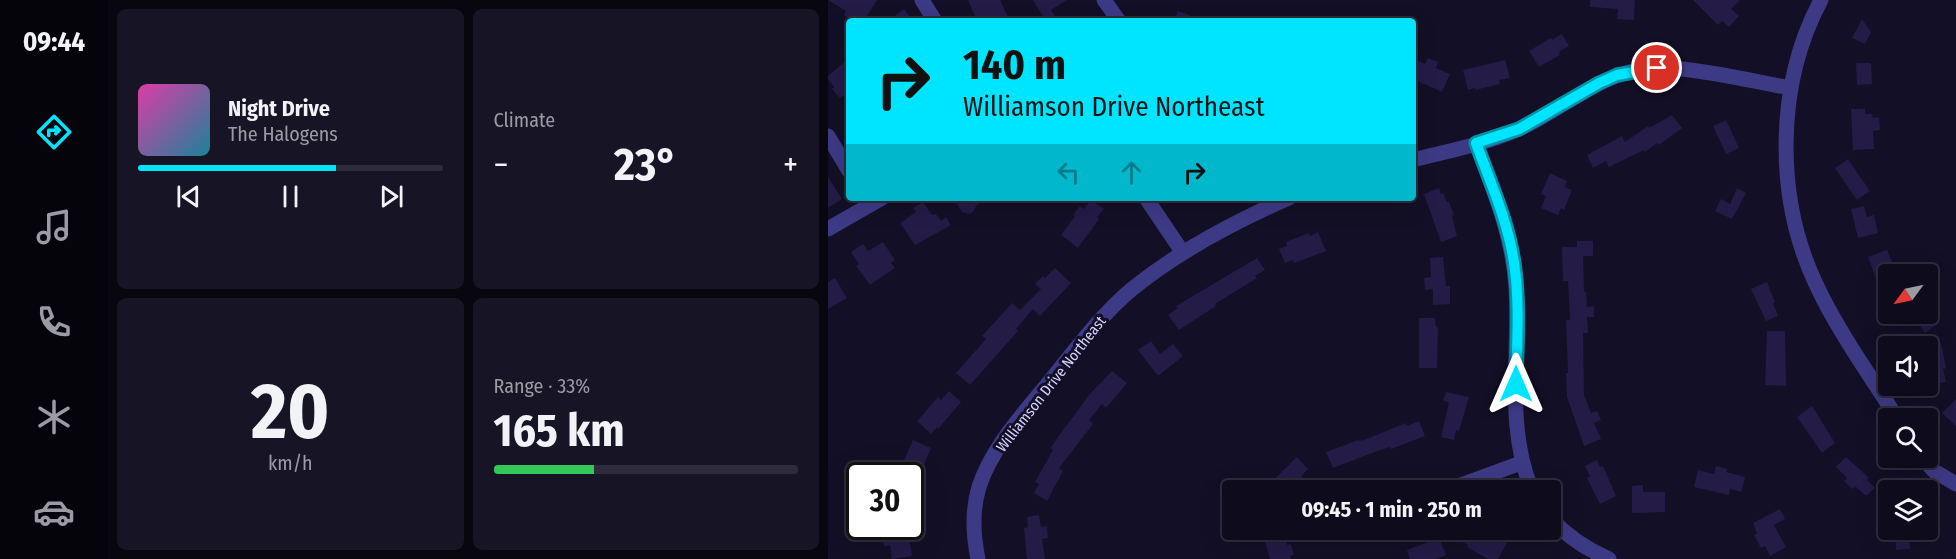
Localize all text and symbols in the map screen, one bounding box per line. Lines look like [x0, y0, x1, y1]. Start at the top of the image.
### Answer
text: 09:44 [23, 26, 85, 58]
text: 140 m [963, 40, 1066, 90]
icon: right [864, 42, 942, 120]
pin [1631, 42, 1682, 93]
icon: arrive [1640, 51, 1673, 84]
text: Williamson Drive Northeast [963, 91, 1264, 123]
text: Night Drive [228, 95, 330, 122]
text: Climate [494, 108, 555, 132]
icon: directions [33, 111, 75, 153]
text: The Halogens [228, 122, 338, 146]
text: 23° [614, 138, 677, 192]
text: − [494, 145, 508, 185]
text: + [783, 145, 798, 185]
icon: left [1052, 156, 1085, 189]
icon: ahead [1115, 156, 1148, 189]
icon: right [1178, 156, 1211, 189]
icon: previous [172, 180, 205, 213]
icon: pause [274, 180, 307, 213]
icon: next [375, 180, 408, 213]
icon: music [33, 206, 75, 248]
north arrow [1878, 264, 1938, 324]
map controls [1878, 264, 1938, 540]
icon: phone [33, 301, 75, 343]
street label: Williamson Drive Northeast [992, 312, 1110, 456]
button: sound [1878, 336, 1938, 396]
position arrow [1484, 352, 1548, 416]
text: 20 [251, 365, 330, 459]
text: Range · 33% [494, 374, 590, 398]
icon: climate [33, 396, 75, 438]
text: 165 km [494, 404, 625, 458]
button: search [1878, 408, 1938, 468]
text: km/h [268, 451, 313, 475]
speed limit sign: 30 [846, 462, 924, 540]
button: layers [1878, 480, 1938, 540]
icon: car [33, 491, 75, 533]
text: 09:45 · 1 min · 250 m [1301, 496, 1482, 523]

